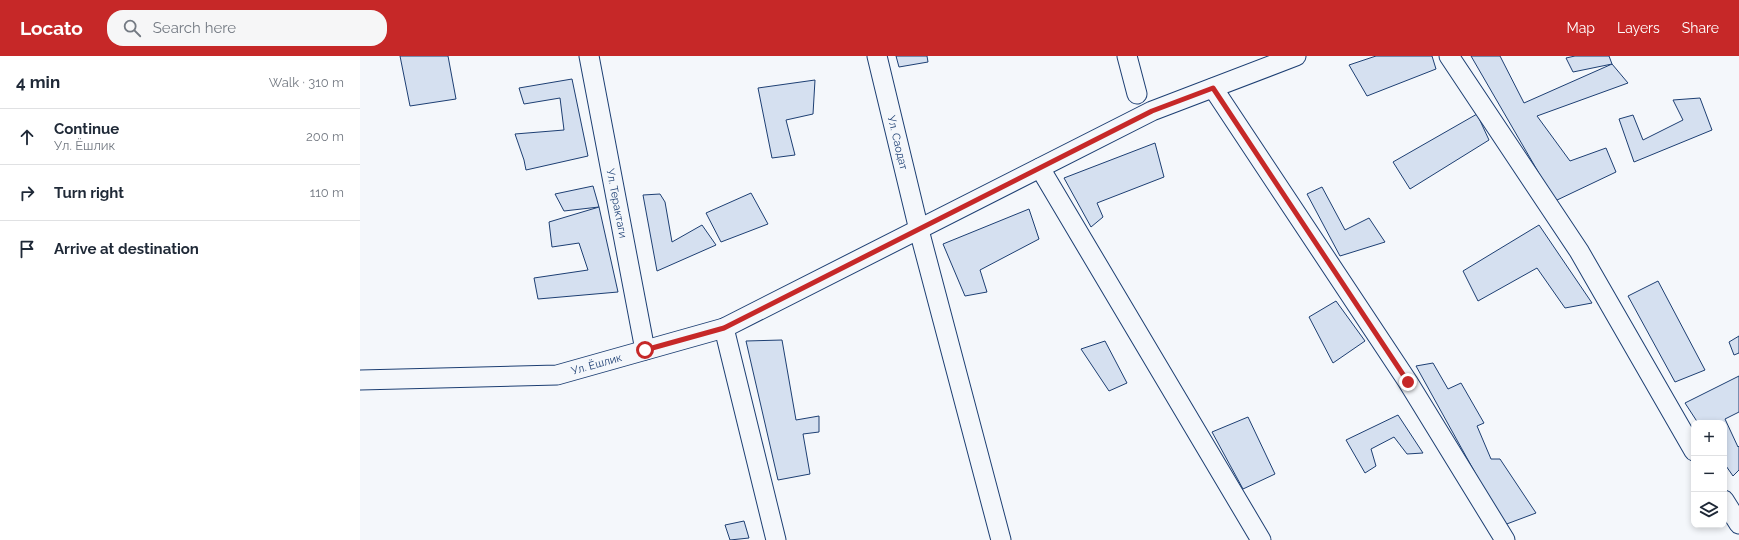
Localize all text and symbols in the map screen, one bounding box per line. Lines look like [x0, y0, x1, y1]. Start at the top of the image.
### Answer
search box [107, 10, 387, 46]
text: Locato [20, 17, 83, 39]
icon: search [121, 17, 143, 39]
text: Search here [153, 19, 236, 37]
text: Map [1567, 20, 1595, 36]
text: Layers [1617, 20, 1660, 36]
text: Share [1682, 20, 1719, 36]
text: 4 min [16, 72, 60, 92]
text: Walk · 310 m [269, 75, 344, 90]
street label: Ул. Саодат [885, 114, 911, 172]
text: Continue [54, 120, 119, 138]
icon: ahead [16, 126, 38, 148]
text: 200 m [306, 129, 344, 144]
text: Ул. Ёшлик [54, 138, 115, 153]
street label: Ул. Терактаги [604, 168, 630, 239]
icon: right [16, 182, 38, 204]
text: Turn right [54, 184, 124, 202]
text: 110 m [310, 185, 344, 200]
icon: arrive [16, 238, 38, 260]
text: Arrive at destination [54, 240, 199, 258]
route start [636, 341, 654, 359]
street label: Ул. Ёшлик [570, 351, 623, 377]
route end [1399, 373, 1417, 391]
map controls [1691, 420, 1727, 528]
button: + [1691, 420, 1727, 456]
button: − [1691, 456, 1727, 492]
button: layers [1691, 492, 1727, 528]

